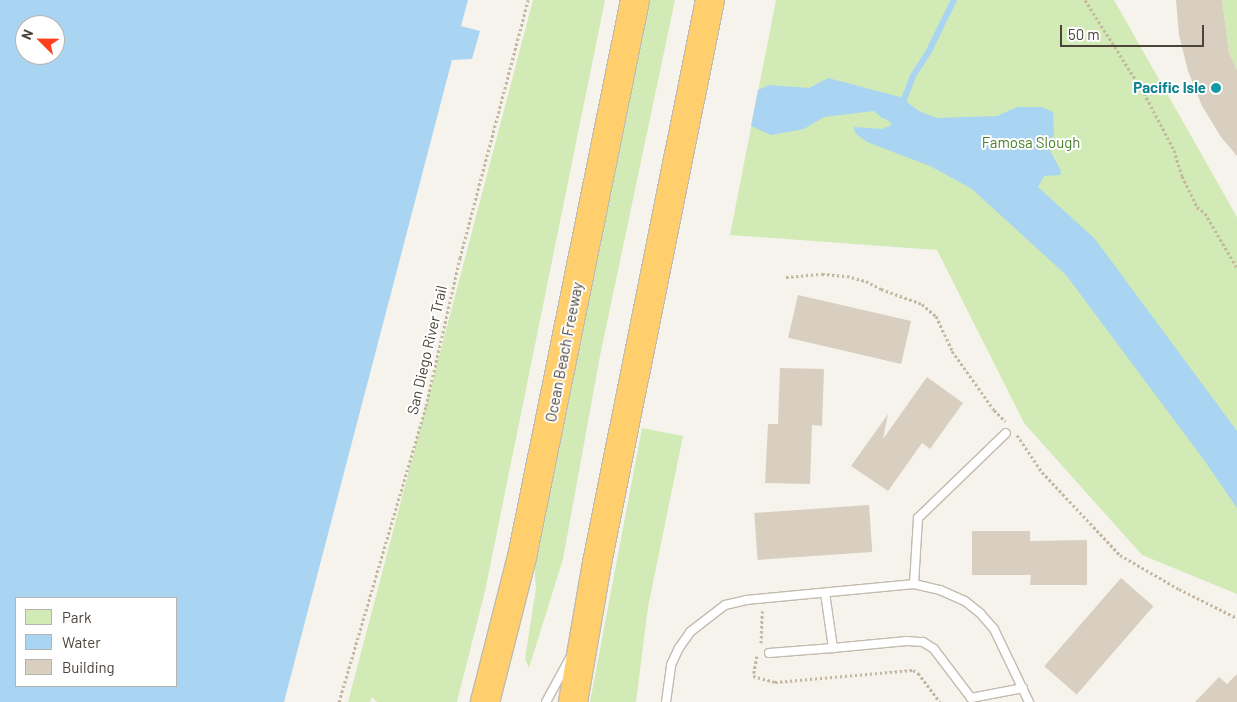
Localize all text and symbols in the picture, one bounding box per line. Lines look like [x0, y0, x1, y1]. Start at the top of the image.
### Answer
north arrow [15, 15, 65, 65]
scale bar [1062, 15, 1206, 47]
text: 50 m [1068, 25, 1100, 43]
text: N [17, 27, 36, 42]
place label: Pacific Isle [1133, 79, 1206, 97]
marker: Pacific Isle [1210, 82, 1222, 94]
park label: Famosa Slough [982, 134, 1080, 152]
street label: Ocean Beach Freeway [542, 280, 586, 424]
street label: San Diego River Trail [403, 284, 451, 416]
legend [15, 597, 178, 687]
text: Park [62, 608, 91, 626]
text: Water [62, 633, 101, 651]
text: Building [62, 658, 115, 676]

